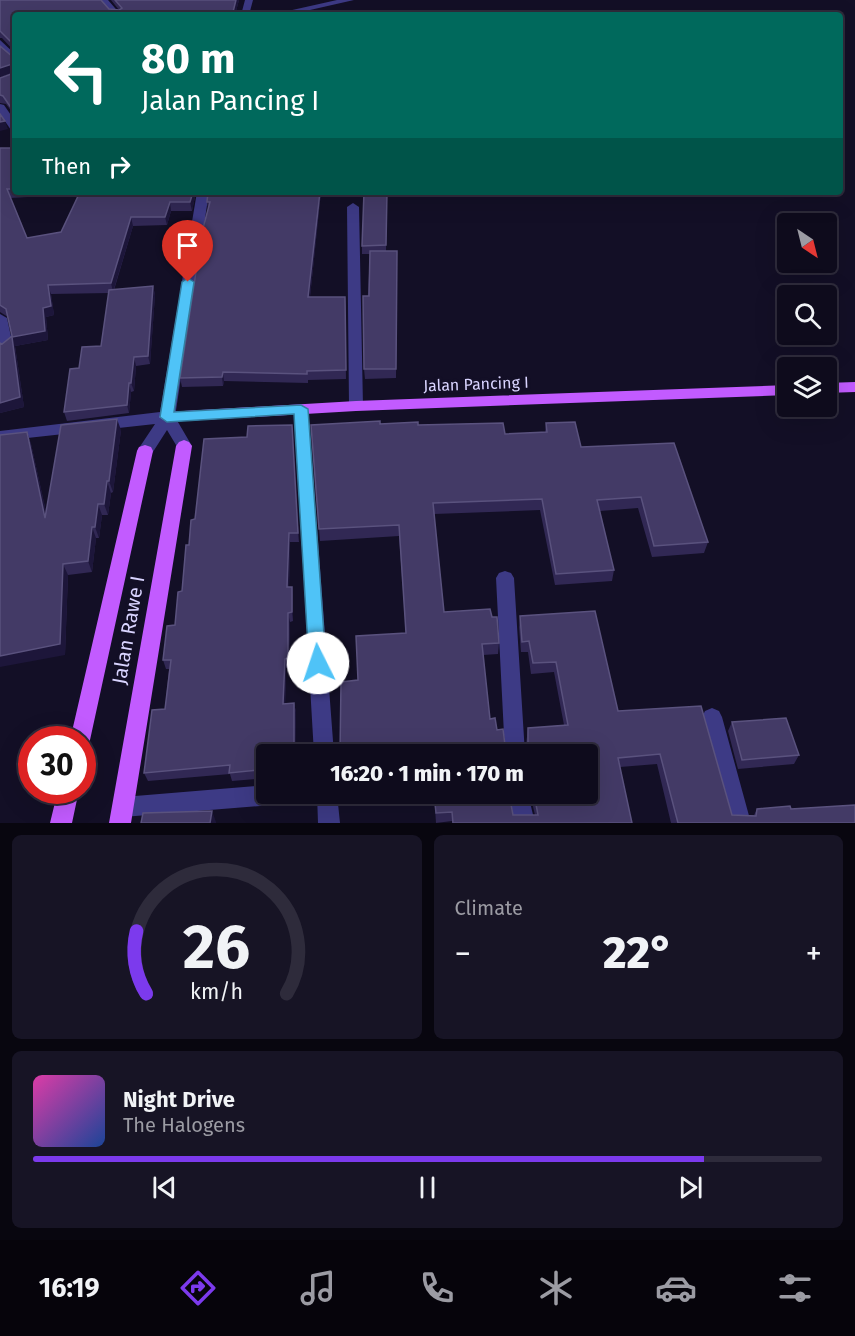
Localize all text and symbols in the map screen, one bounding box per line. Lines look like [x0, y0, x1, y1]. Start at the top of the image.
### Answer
text: 80 m [141, 34, 235, 84]
icon: left [42, 36, 120, 114]
text: Jalan Pancing I [141, 85, 319, 117]
icon: right [103, 150, 136, 183]
text: Then [42, 153, 91, 180]
north arrow [777, 213, 837, 273]
map controls [777, 213, 837, 417]
pin [162, 220, 213, 282]
icon: arrive [171, 229, 204, 262]
button: search [777, 285, 837, 345]
button: layers [777, 357, 837, 417]
street label: Jalan Pancing I [423, 373, 529, 395]
street label: Jalan Rawe I [107, 574, 149, 686]
position arrow [286, 631, 350, 695]
speed limit sign: 30 [18, 726, 96, 804]
text: 16:20 · 1 min · 170 m [330, 760, 524, 787]
text: Climate [455, 896, 523, 920]
text: 26 [183, 910, 250, 985]
text: 22° [603, 926, 674, 980]
text: − [455, 934, 471, 974]
text: + [806, 934, 822, 974]
text: km/h [190, 979, 243, 1005]
text: Night Drive [123, 1086, 235, 1113]
text: The Halogens [123, 1113, 245, 1137]
icon: previous [148, 1171, 181, 1204]
icon: pause [411, 1171, 444, 1204]
icon: next [674, 1171, 707, 1204]
icon: directions [177, 1267, 219, 1309]
icon: music [297, 1267, 339, 1309]
icon: phone [416, 1267, 458, 1309]
icon: climate [535, 1267, 577, 1309]
icon: car [655, 1267, 697, 1309]
icon: filters [774, 1267, 816, 1309]
text: 16:19 [39, 1272, 100, 1304]

